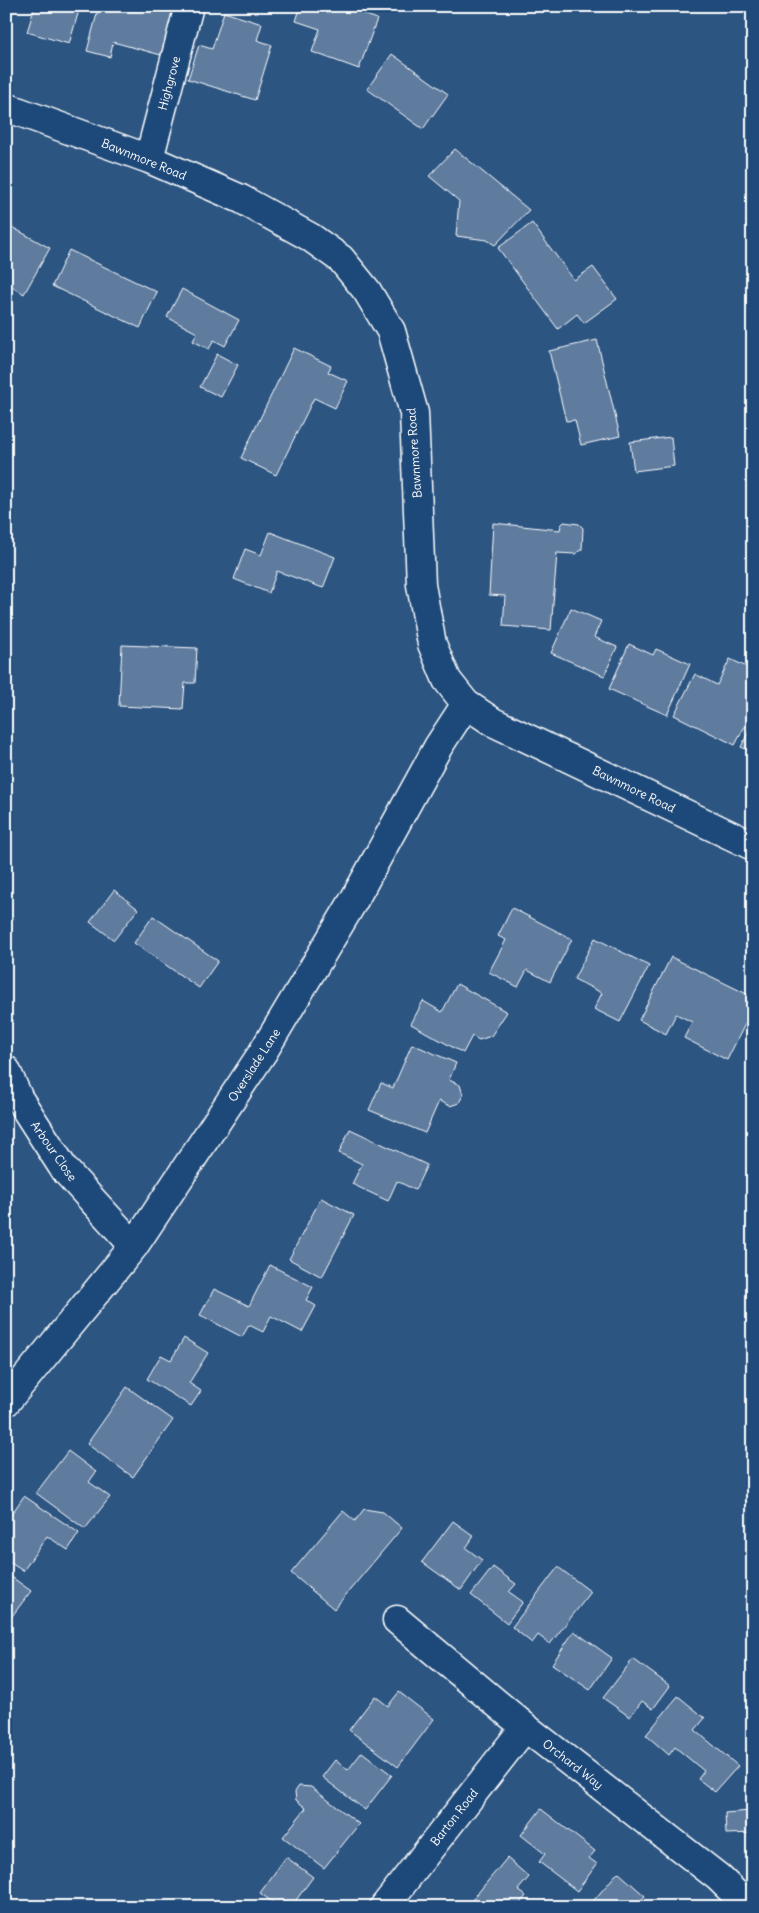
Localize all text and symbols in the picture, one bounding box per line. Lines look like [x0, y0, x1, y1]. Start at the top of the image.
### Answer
street label: Highgrove [155, 54, 183, 112]
street label: Bawnmore Road [99, 135, 189, 183]
street label: Bawnmore Road [403, 407, 425, 499]
street label: Bawnmore Road [590, 762, 678, 816]
street label: Overslade Lane [225, 1025, 283, 1105]
street label: Arbour Close [28, 1118, 80, 1184]
street label: Orchard Way [540, 1736, 606, 1792]
street label: Barton Road [427, 1785, 481, 1849]

